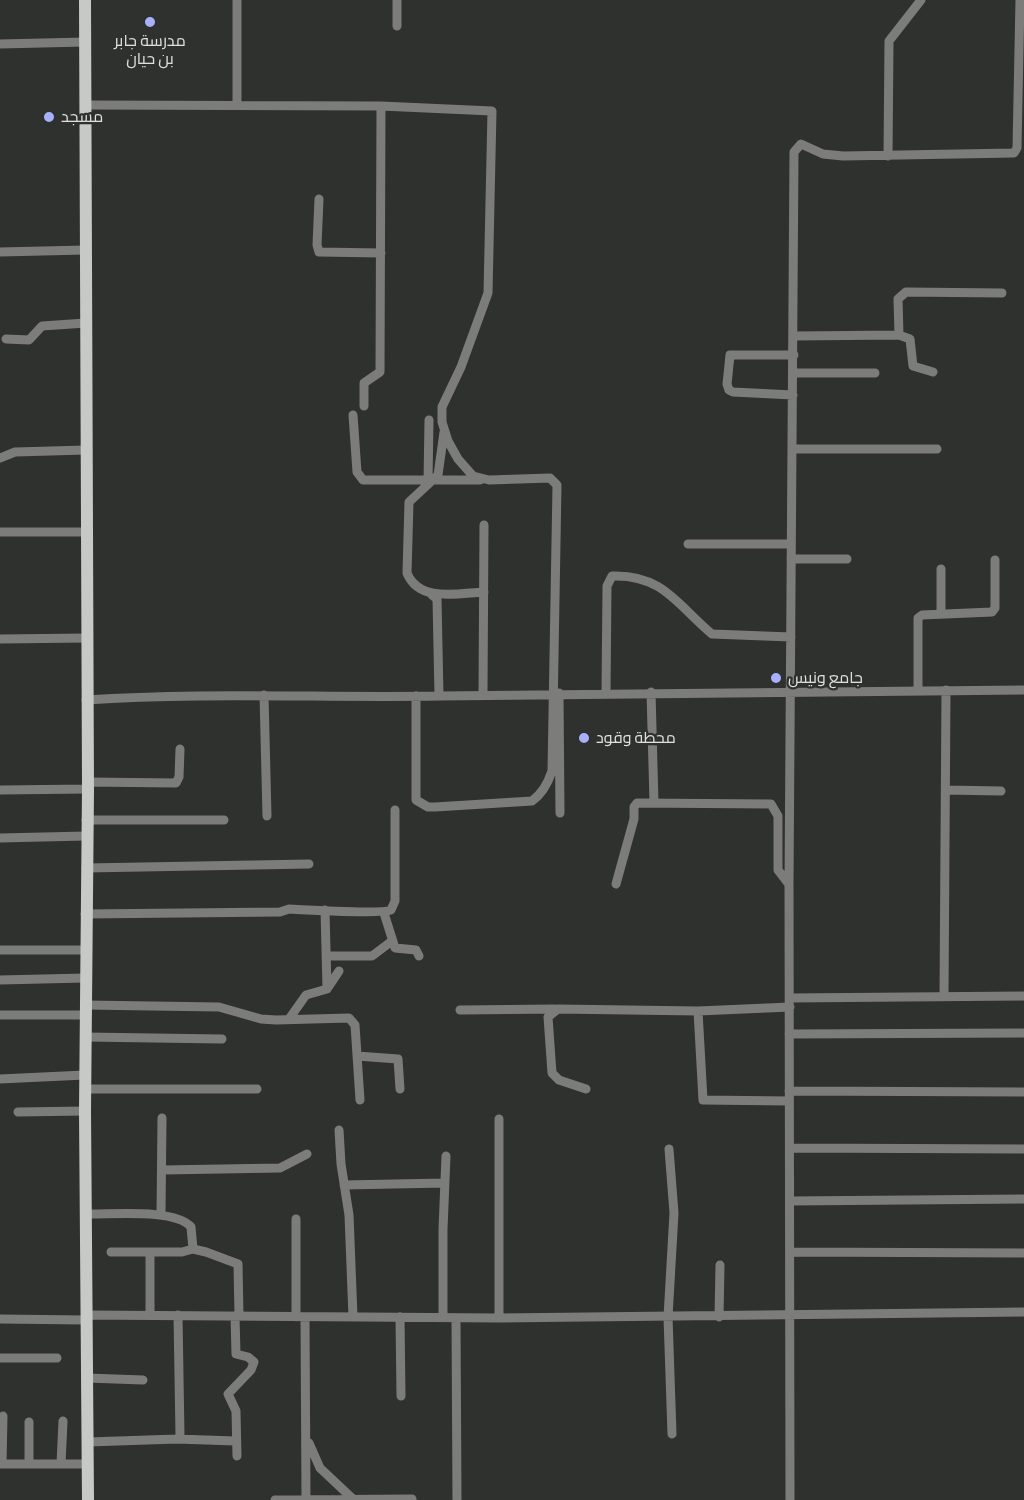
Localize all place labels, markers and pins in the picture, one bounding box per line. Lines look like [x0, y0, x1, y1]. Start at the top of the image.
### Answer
marker: مدرسة جابر بن حيان [143, 15, 157, 29]
place label: مدرسة جابر بن حيان [114, 31, 186, 69]
place label: مسجد [61, 107, 103, 127]
marker: مسجد [42, 110, 56, 124]
place label: جامع ونيس [788, 668, 863, 688]
marker: جامع ونيس [769, 671, 783, 685]
place label: محطة وقود [596, 728, 676, 748]
marker: محطة وقود [577, 731, 591, 745]

